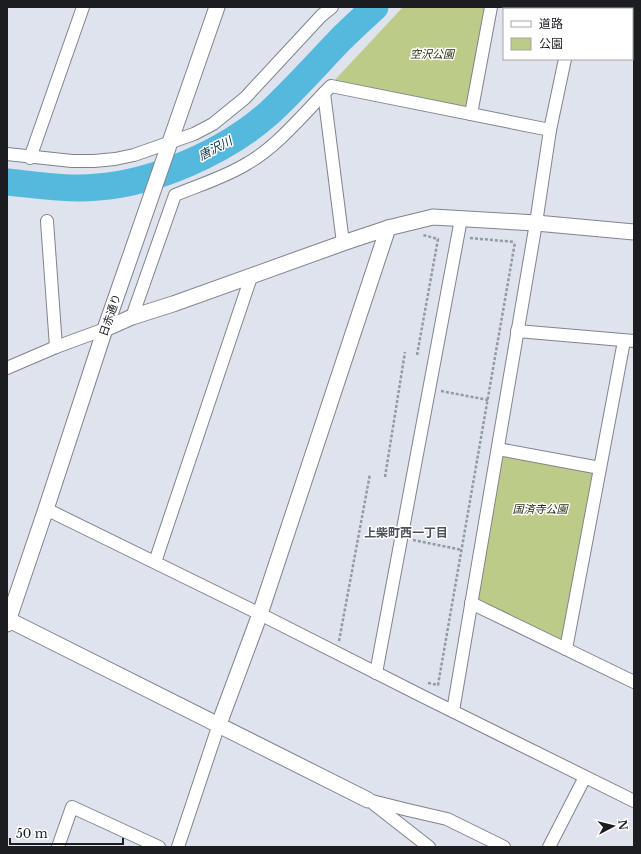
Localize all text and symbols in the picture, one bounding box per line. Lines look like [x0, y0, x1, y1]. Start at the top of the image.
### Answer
legend [503, 8, 633, 60]
text: 道路 [539, 16, 563, 31]
text: 公園 [539, 36, 563, 51]
park label: 空沢公園 [410, 47, 456, 61]
water label: 唐沢川 [196, 132, 236, 163]
street label: 日赤通り [96, 292, 124, 338]
park label: 国済寺公園 [513, 502, 569, 516]
district label: 上柴町西一丁目 [364, 525, 448, 540]
north arrow [593, 806, 633, 846]
text: N [615, 819, 631, 831]
scale bar [10, 820, 123, 846]
text: 50 m [16, 826, 48, 841]

